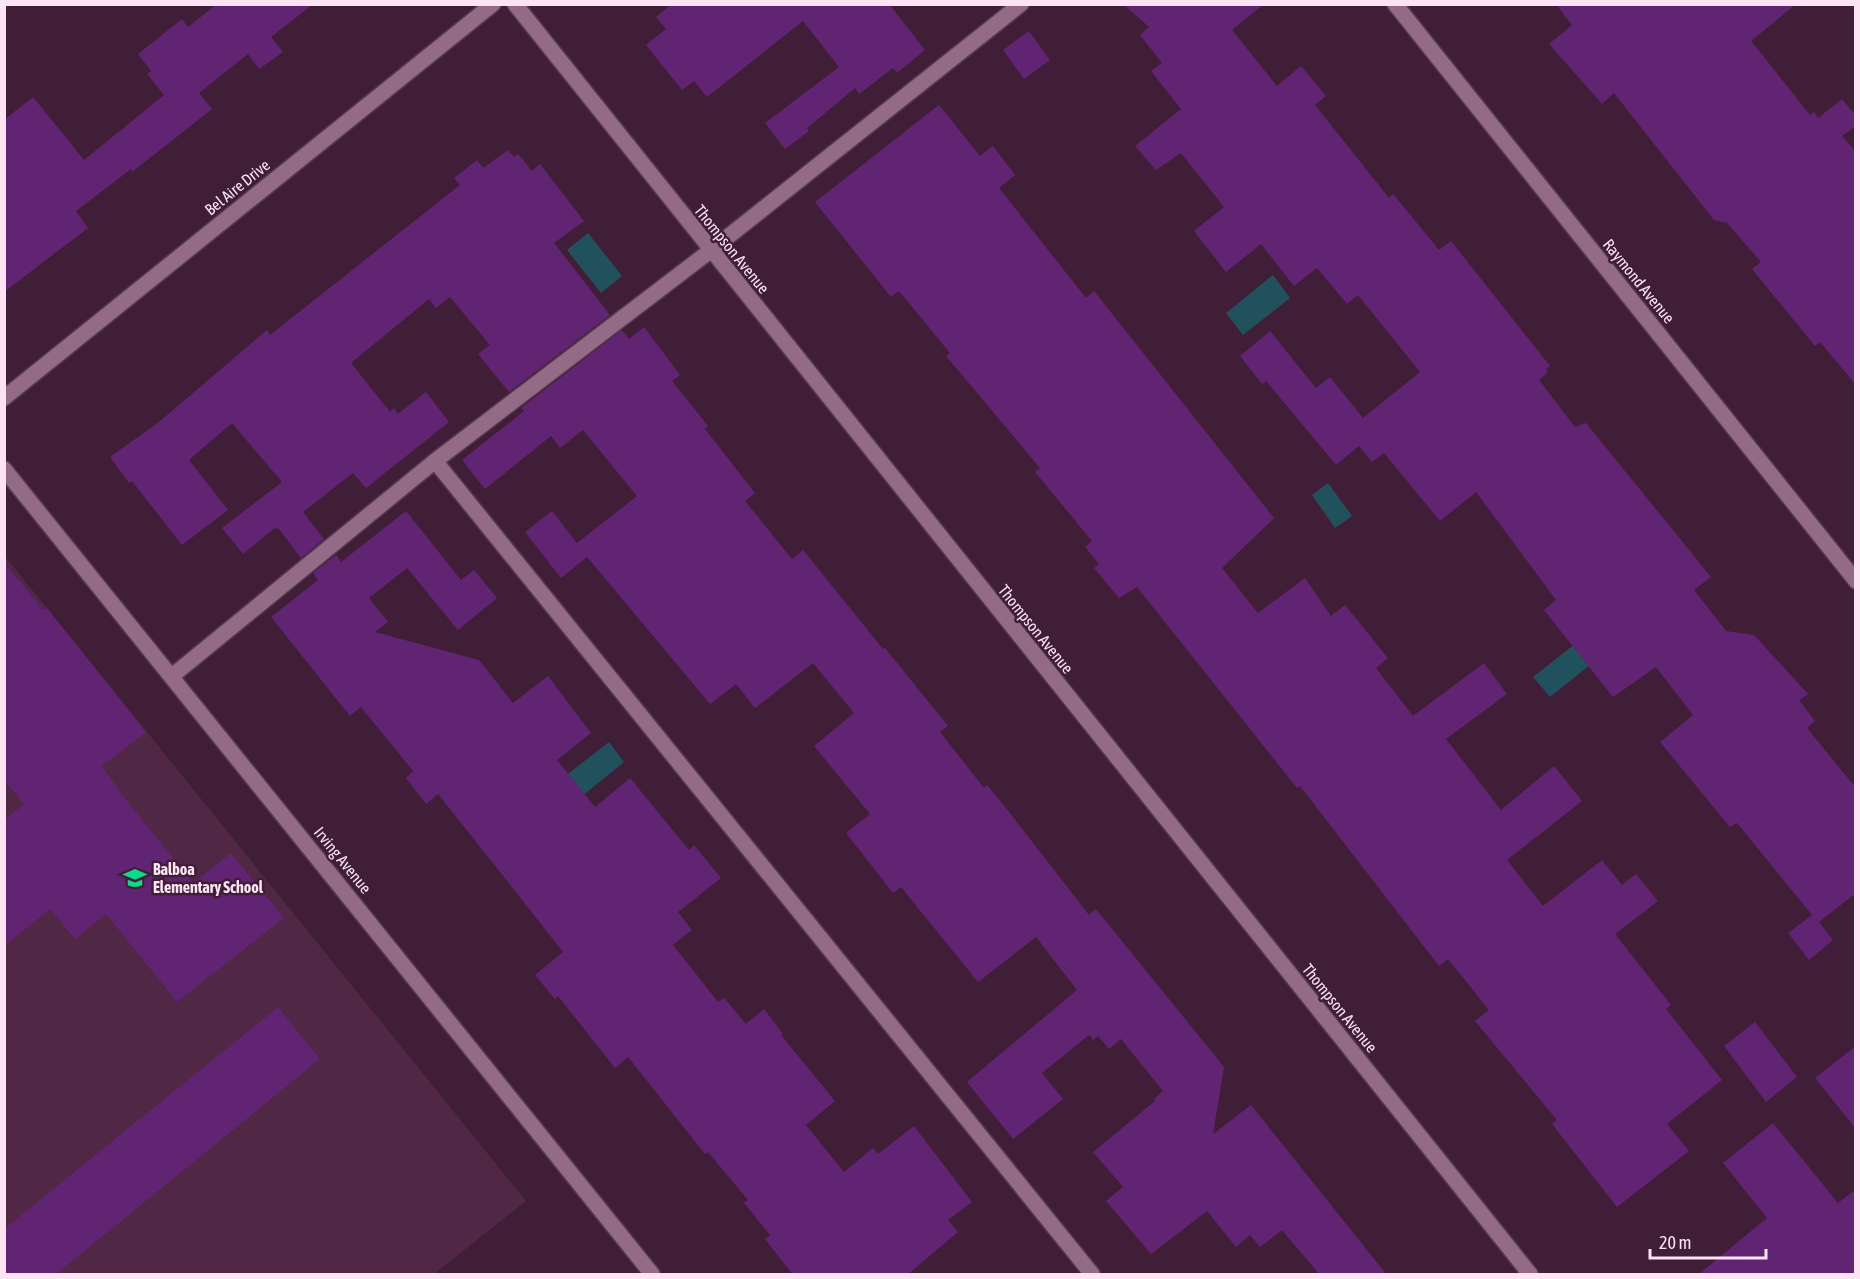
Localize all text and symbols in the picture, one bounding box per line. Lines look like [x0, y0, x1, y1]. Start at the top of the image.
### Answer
street label: Bel Aire Drive [201, 155, 273, 219]
street label: Thompson Avenue [690, 201, 773, 297]
street label: Raymond Avenue [1599, 235, 1678, 327]
street label: Thompson Avenue [994, 581, 1077, 677]
street label: Irving Avenue [310, 823, 375, 897]
place label: Balboa Elementary School [153, 860, 264, 896]
school or university icon: Balboa Elementary School [122, 865, 148, 891]
street label: Thompson Avenue [1298, 960, 1381, 1056]
scale bar [1650, 1222, 1766, 1260]
text: 20 m [1659, 1232, 1691, 1253]

